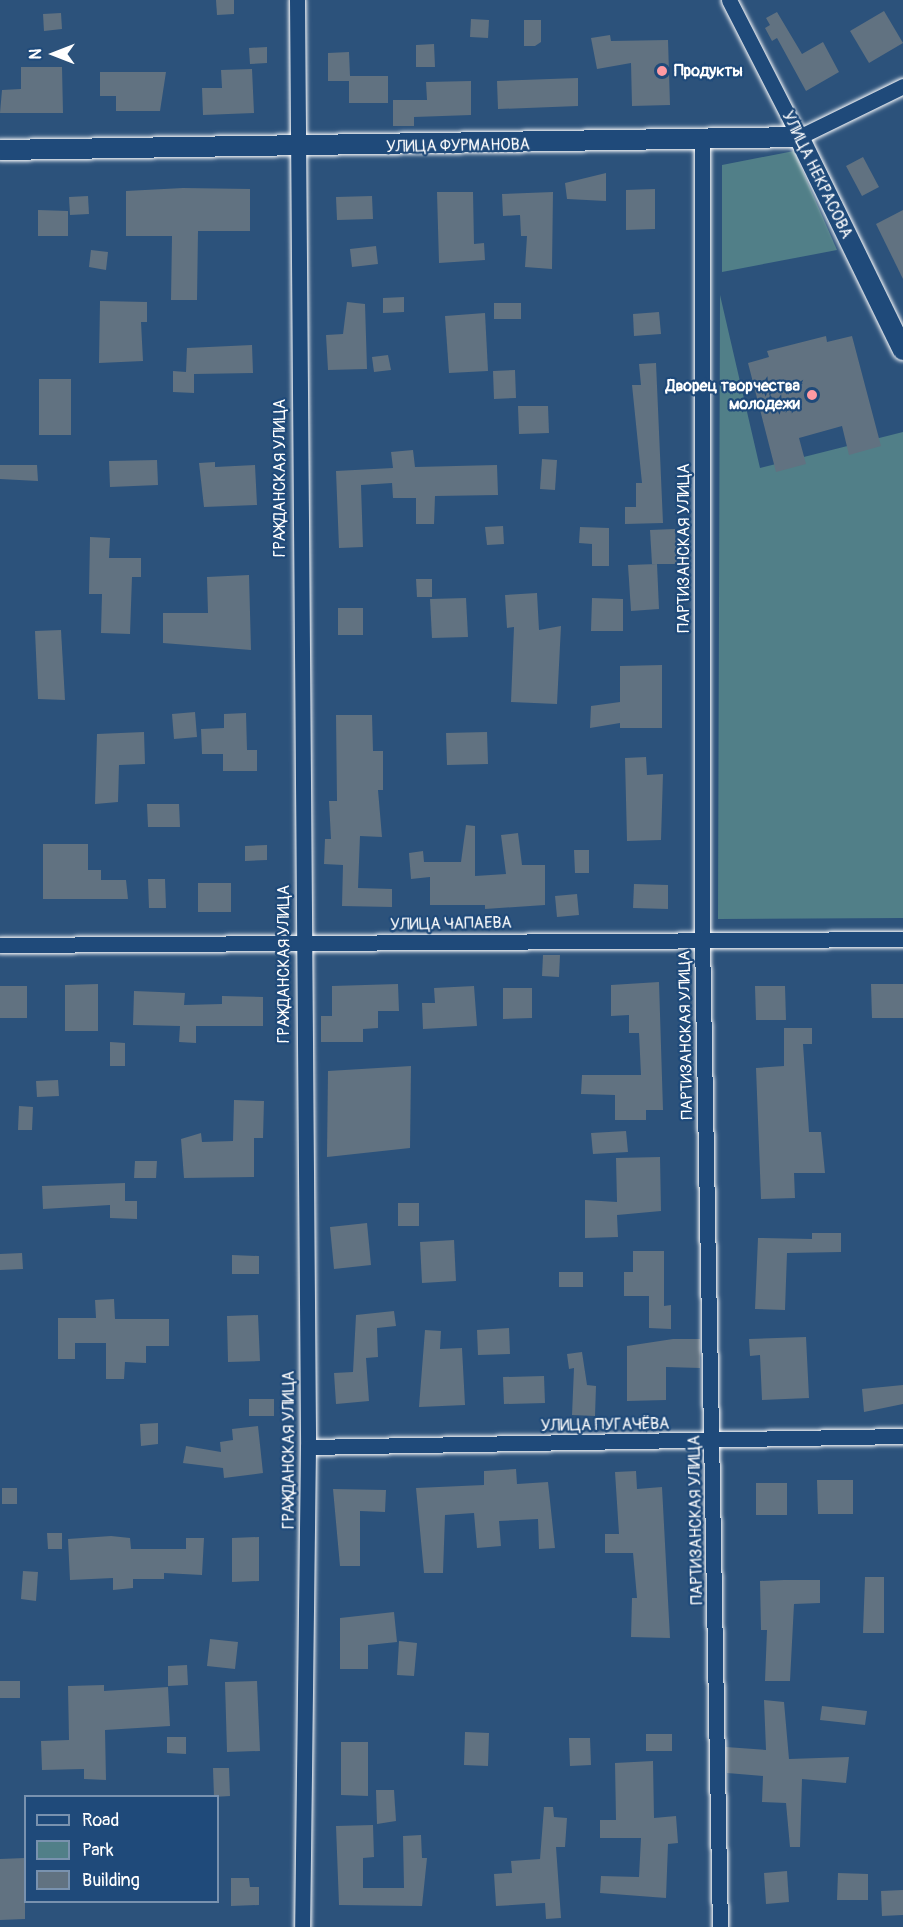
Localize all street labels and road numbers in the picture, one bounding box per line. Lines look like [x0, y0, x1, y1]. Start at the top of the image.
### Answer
street label: УЛИЦА НЕКРАСОВА [778, 108, 856, 242]
street label: УЛИЦА ФУРМАНОВА [386, 135, 530, 157]
street label: ГРАЖДАНСКАЯ УЛИЦА [270, 399, 290, 557]
street label: ПАРТИЗАНСКАЯ УЛИЦА [674, 463, 694, 633]
street label: ГРАЖДАНСКАЯ УЛИЦА [274, 885, 294, 1043]
street label: УЛИЦА ЧАПАЕВА [390, 913, 512, 935]
street label: ПАРТИЗАНСКАЯ УЛИЦА [675, 950, 697, 1120]
street label: ГРАЖДАНСКАЯ УЛИЦА [279, 1371, 299, 1529]
street label: УЛИЦА ПУГАЧЁВА [541, 1414, 669, 1436]
street label: ПАРТИЗАНСКАЯ УЛИЦА [685, 1435, 707, 1605]

